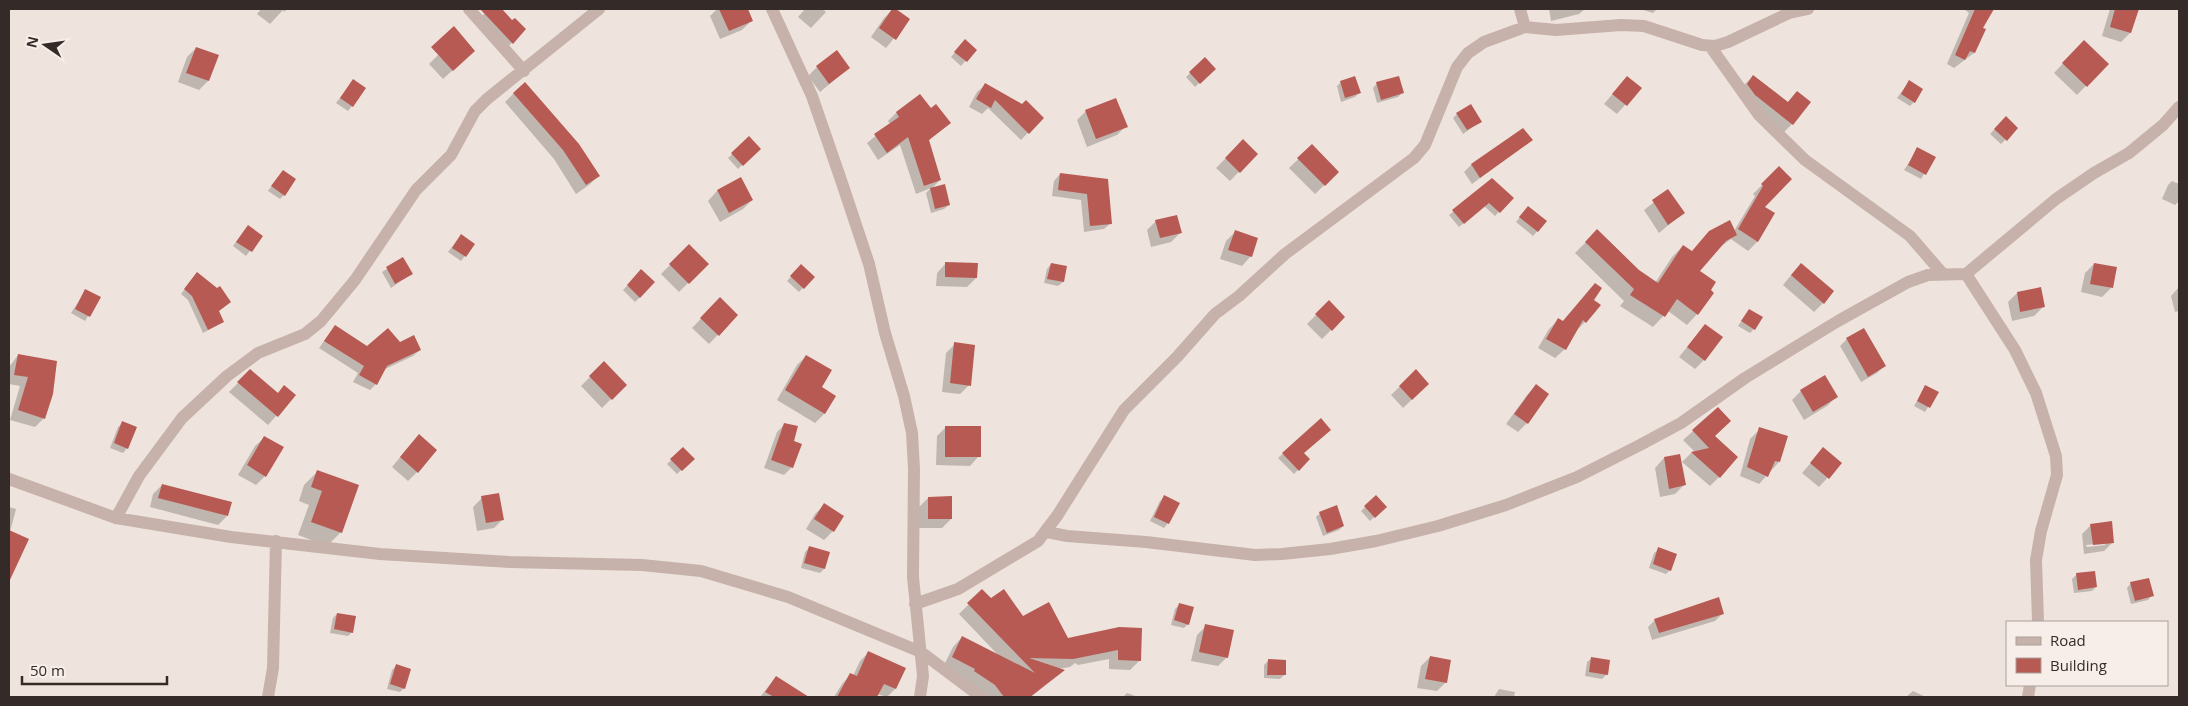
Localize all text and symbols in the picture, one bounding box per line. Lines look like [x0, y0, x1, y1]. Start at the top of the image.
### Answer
north arrow [20, 20, 70, 70]
text: N [21, 34, 42, 50]
legend [2006, 621, 2168, 686]
text: Road [2050, 630, 2086, 650]
scale bar [22, 654, 168, 686]
text: Building [2050, 655, 2107, 675]
text: 50 m [30, 660, 65, 680]

